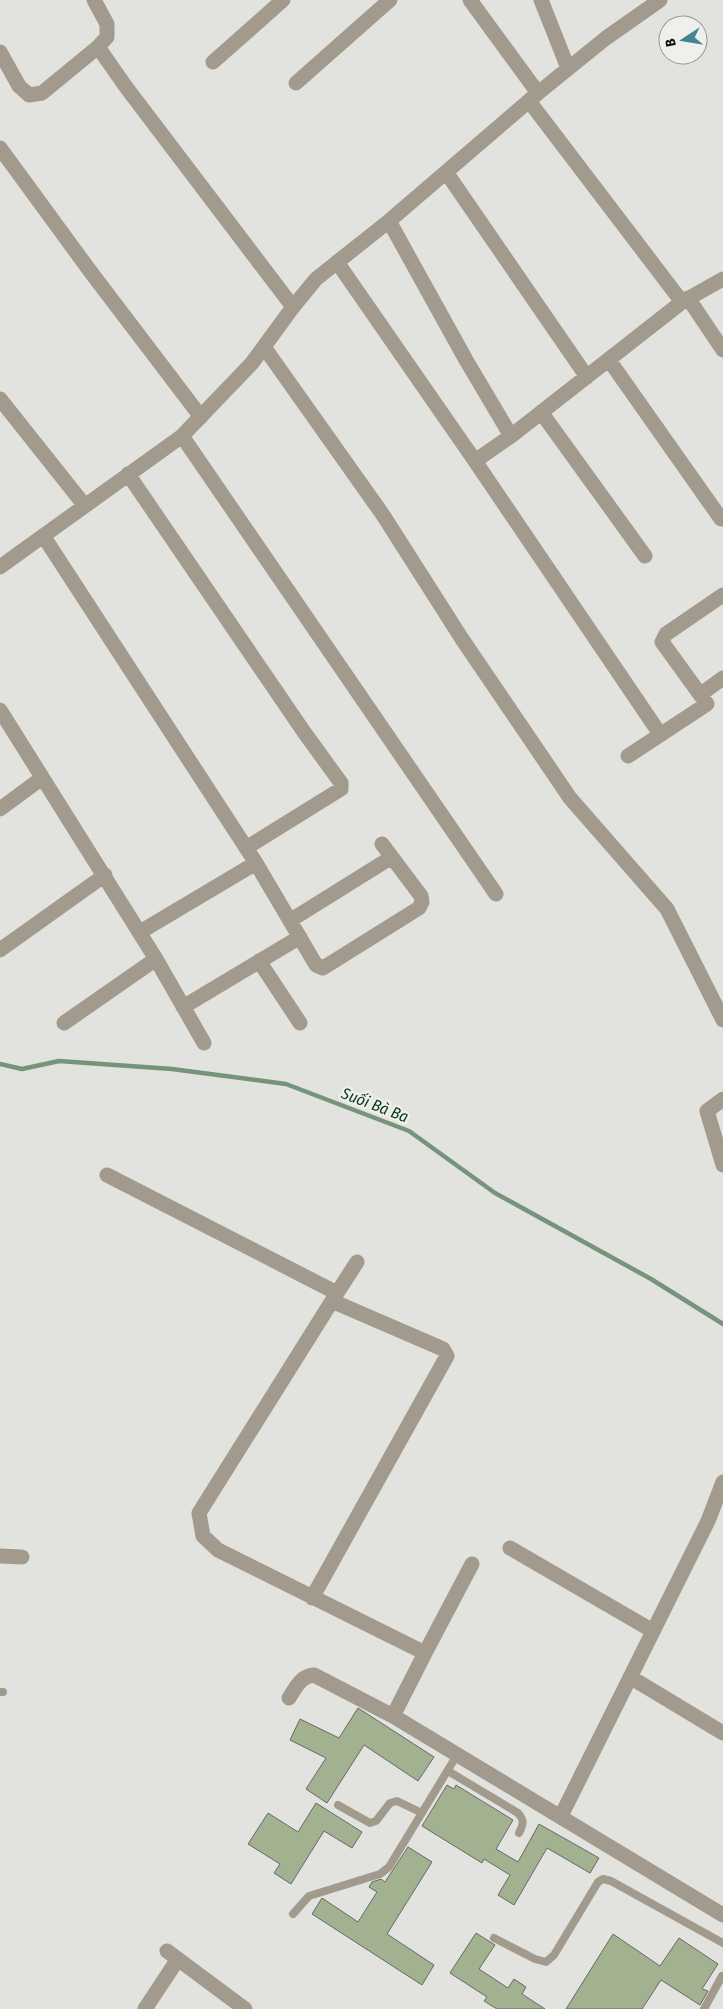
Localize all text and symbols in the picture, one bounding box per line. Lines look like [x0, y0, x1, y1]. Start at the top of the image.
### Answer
north arrow [658, 15, 708, 65]
text: B [662, 37, 680, 48]
water label: Suối Bà Ba [338, 1082, 411, 1126]

